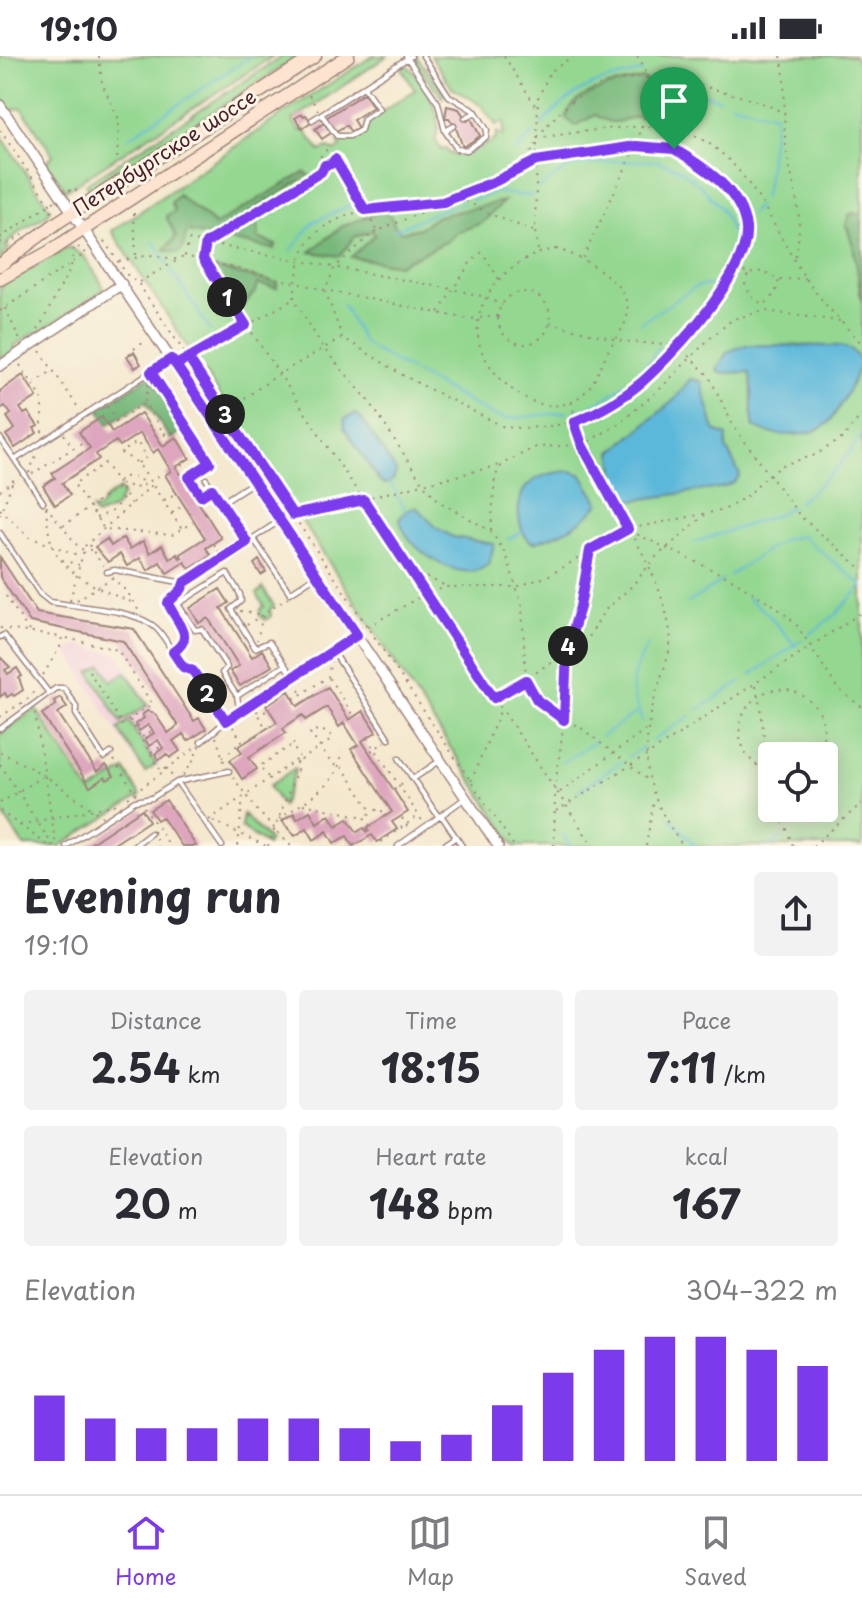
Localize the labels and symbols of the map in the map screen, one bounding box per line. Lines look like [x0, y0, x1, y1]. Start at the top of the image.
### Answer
pin [640, 67, 708, 149]
street label: Петербургское шоссе [66, 81, 262, 223]
pin: 1 [207, 277, 247, 317]
pin: 3 [205, 394, 245, 434]
pin: 4 [548, 626, 588, 666]
pin: 2 [187, 673, 227, 713]

